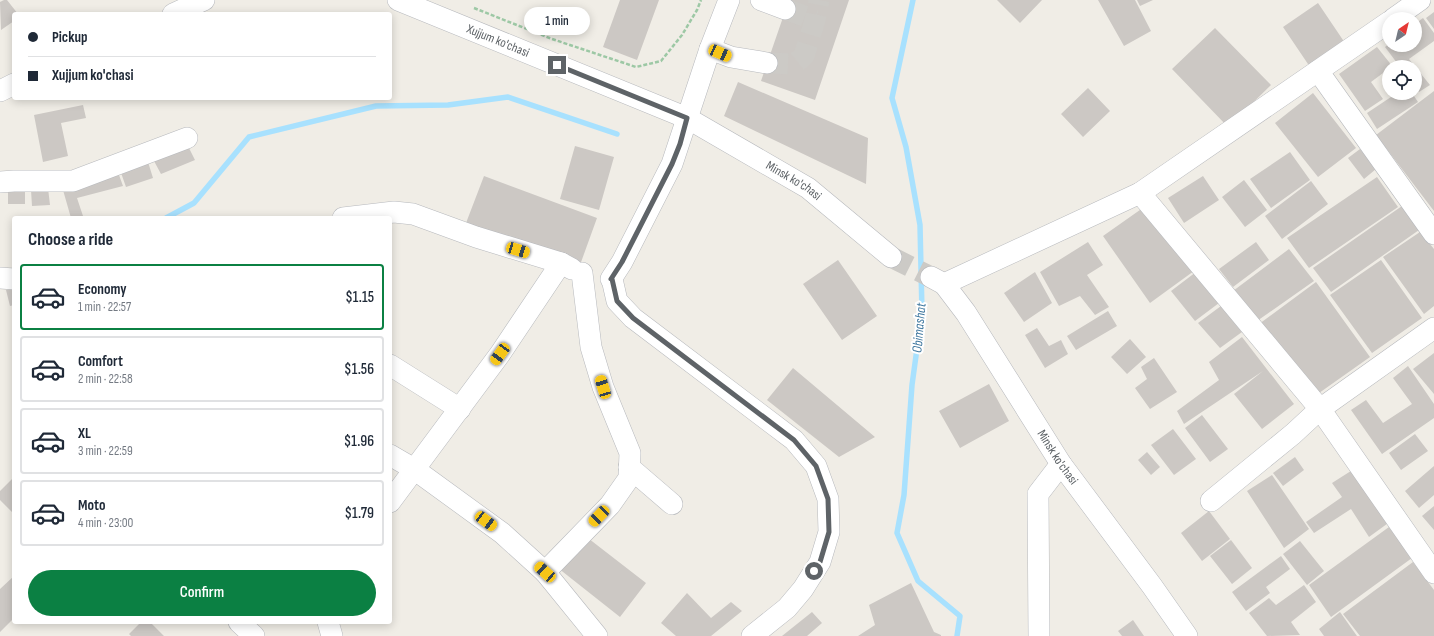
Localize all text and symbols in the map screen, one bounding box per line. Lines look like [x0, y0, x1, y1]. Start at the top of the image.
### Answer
callout: 1 min [524, 7, 590, 35]
north arrow [1382, 12, 1422, 52]
map controls [1382, 12, 1422, 100]
text: 1 min [545, 13, 569, 29]
street label: Xujjum ko'chasi [463, 20, 532, 61]
text: Pickup [52, 28, 88, 47]
car [707, 43, 733, 63]
route end [548, 56, 566, 74]
button: locate [1382, 60, 1422, 100]
text: Xujjum ko'chasi [52, 66, 134, 85]
street label: Minsk ko'chasi [763, 157, 825, 204]
text: Choose a ride [28, 229, 113, 250]
car [505, 241, 531, 259]
icon: car [30, 279, 66, 315]
text: Economy [78, 280, 127, 299]
text: $1.15 [345, 288, 374, 307]
text: 1 min · 22:57 [78, 299, 131, 315]
water label: Obimashat [908, 301, 930, 354]
car [488, 341, 512, 367]
icon: car [30, 351, 66, 387]
text: Comfort [78, 352, 123, 371]
text: $1.56 [344, 360, 374, 379]
text: 2 min · 22:58 [78, 371, 133, 387]
car [594, 374, 612, 400]
icon: car [30, 423, 66, 459]
text: XL [78, 424, 91, 443]
street label: Minsk ko'chasi [1034, 427, 1082, 488]
text: $1.96 [344, 432, 374, 451]
text: 3 min · 22:59 [78, 443, 133, 459]
icon: car [30, 495, 66, 531]
text: Moto [78, 496, 105, 515]
car [586, 503, 612, 529]
text: $1.79 [345, 504, 374, 523]
car [473, 509, 499, 533]
text: 4 min · 23:00 [78, 515, 133, 531]
car [532, 560, 558, 584]
route start [805, 562, 823, 580]
button: Confirm [28, 570, 376, 616]

